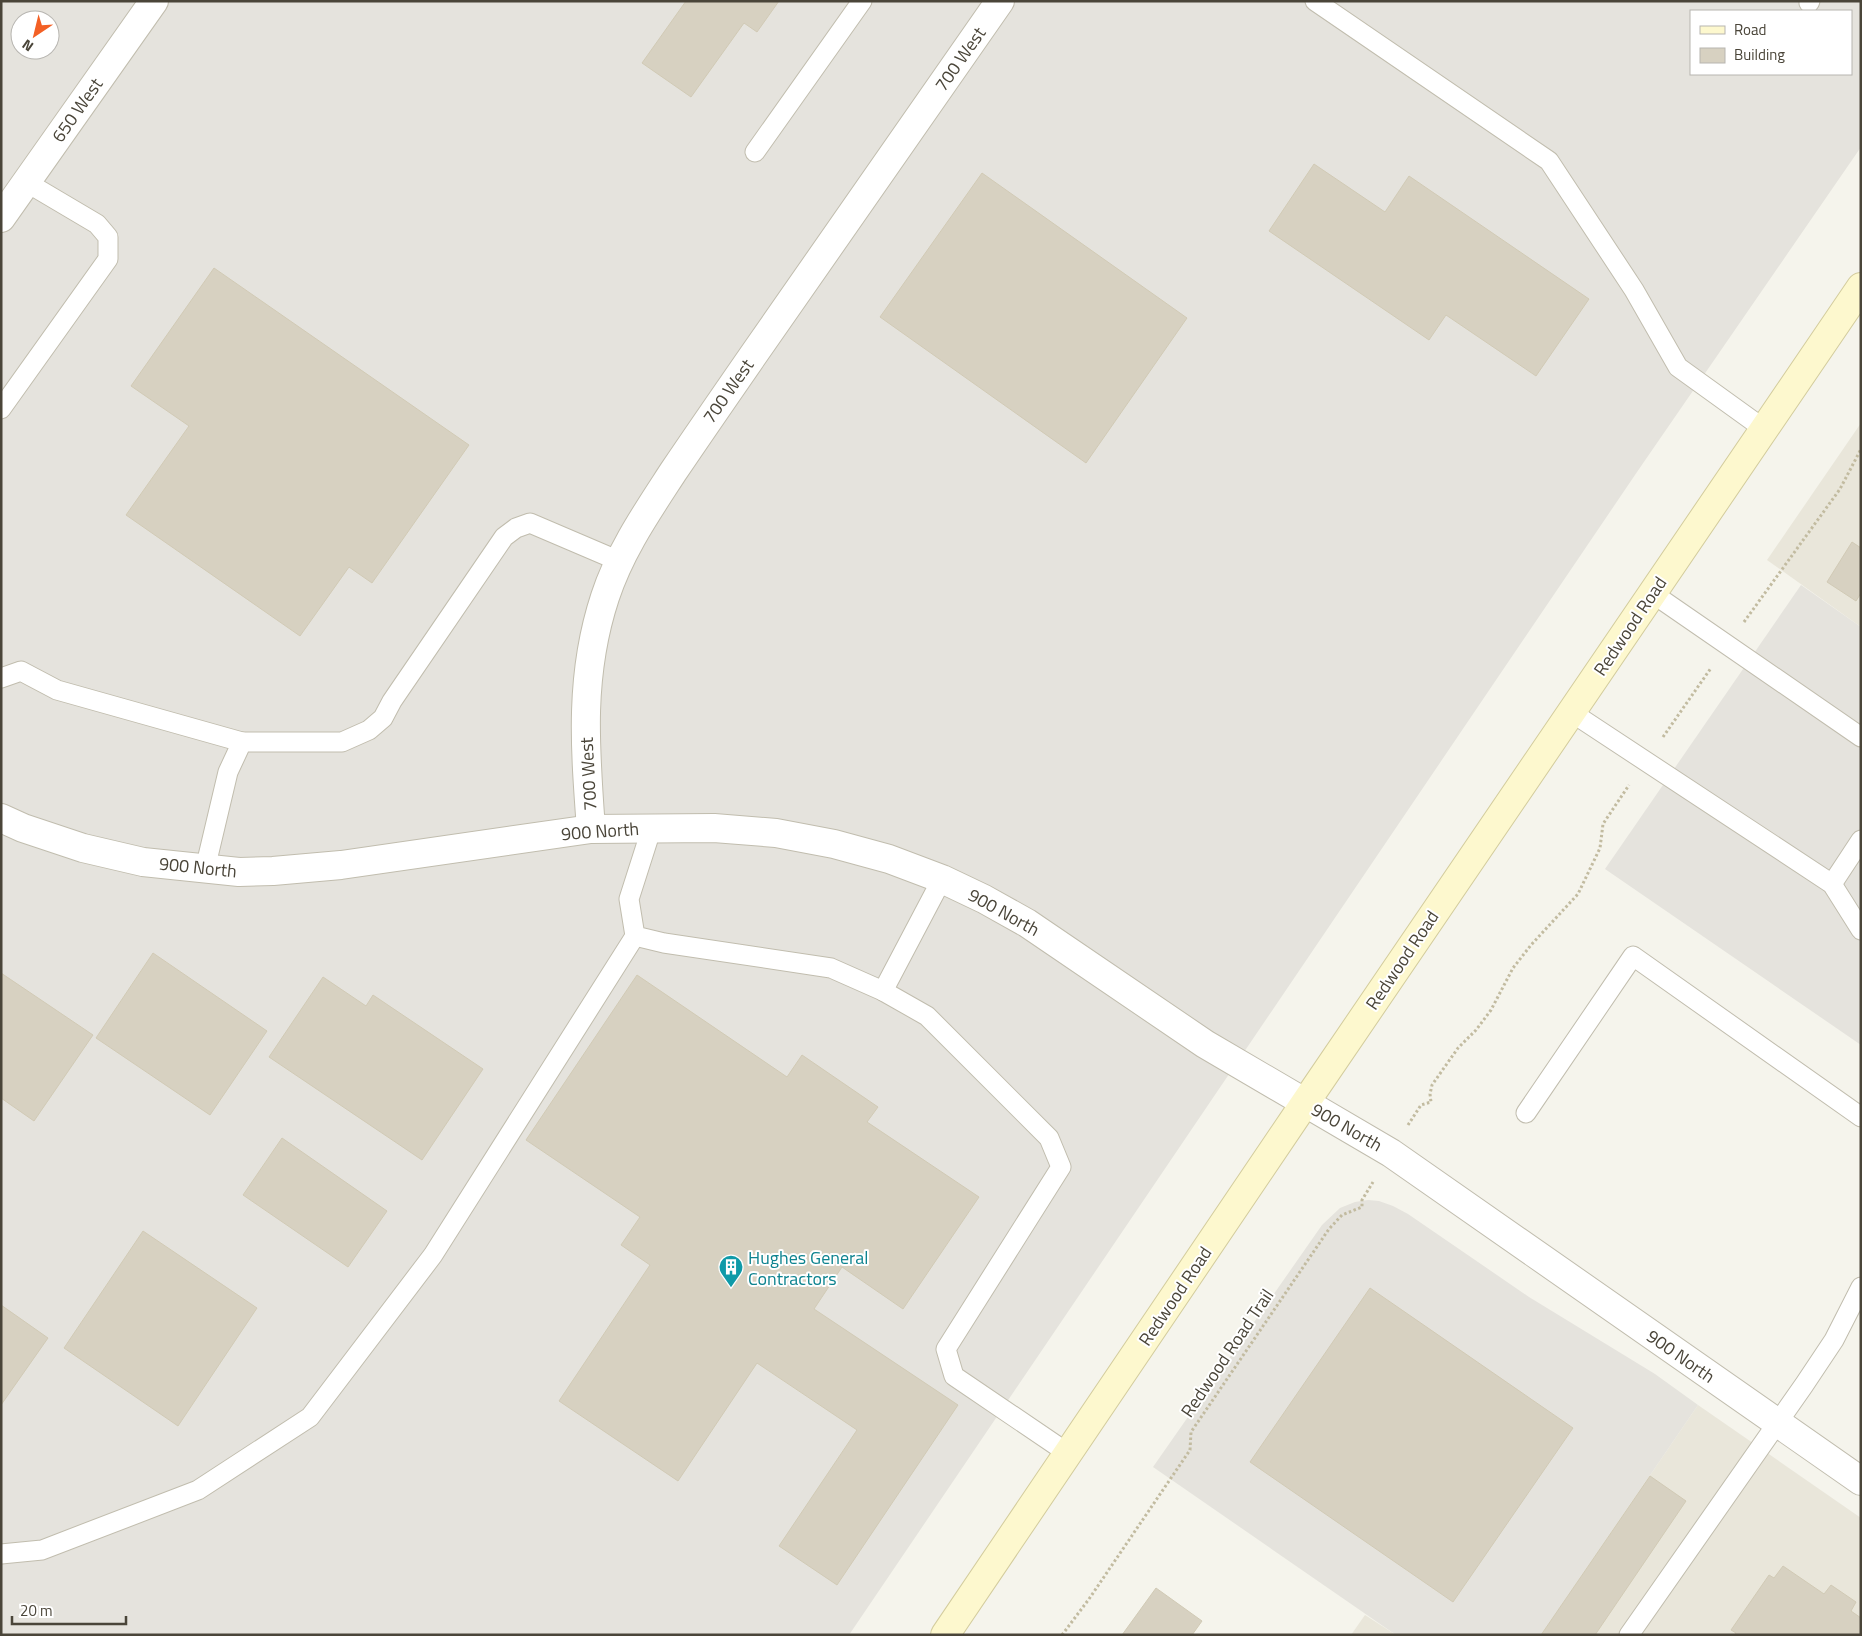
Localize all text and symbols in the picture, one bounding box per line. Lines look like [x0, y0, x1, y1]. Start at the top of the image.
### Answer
north arrow [10, 10, 60, 60]
legend [1690, 10, 1852, 75]
text: Road [1734, 18, 1766, 41]
street label: 700 West [928, 21, 993, 97]
text: N [17, 35, 37, 57]
text: Building [1734, 43, 1785, 66]
street label: 650 West [45, 72, 110, 148]
street label: 700 West [696, 353, 761, 429]
street label: Redwood Road [1587, 571, 1673, 681]
street label: 700 West [573, 736, 603, 811]
street label: 900 North [560, 815, 640, 847]
street label: 900 North [158, 849, 238, 885]
street label: 900 North [963, 881, 1045, 943]
street label: Redwood Road [1359, 905, 1445, 1015]
street label: 900 North [1306, 1096, 1388, 1158]
street label: Redwood Road [1132, 1241, 1218, 1351]
place label: Hughes General Contractors [748, 1244, 868, 1292]
building icon: Hughes General Contractors [718, 1254, 744, 1288]
street label: Redwood Road Trail [1174, 1283, 1280, 1423]
street label: 900 North [1641, 1323, 1721, 1389]
scale bar [12, 1594, 126, 1626]
text: 20 m [20, 1599, 53, 1622]

